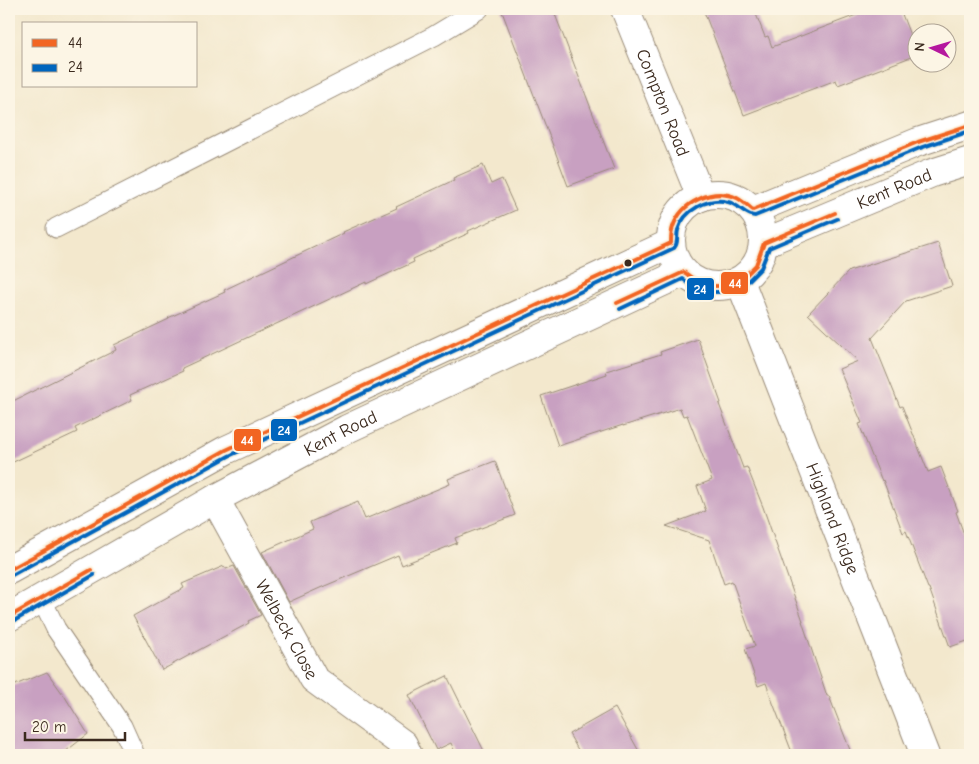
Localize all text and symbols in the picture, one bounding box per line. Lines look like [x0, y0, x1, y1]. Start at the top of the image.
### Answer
legend [22, 22, 198, 88]
north arrow [906, 22, 956, 72]
text: 44 [68, 34, 83, 52]
text: N [911, 42, 928, 52]
street label: Compton Road [631, 46, 693, 160]
text: 24 [68, 58, 83, 76]
street label: Kent Road [854, 164, 935, 214]
unlabelled marker [623, 258, 633, 268]
line badge: 44 [720, 271, 749, 295]
text: 44 [728, 275, 742, 292]
line badge: 24 [686, 277, 715, 301]
text: 24 [693, 281, 707, 298]
street label: Kent Road [300, 407, 380, 461]
line badge: 24 [270, 418, 298, 442]
text: 24 [277, 422, 291, 439]
line badge: 44 [233, 428, 262, 452]
text: 44 [240, 432, 254, 449]
street label: Highland Ridge [801, 460, 863, 578]
street label: Welbeck Close [251, 576, 322, 683]
scale bar [25, 709, 125, 741]
text: 20 m [32, 718, 66, 736]

